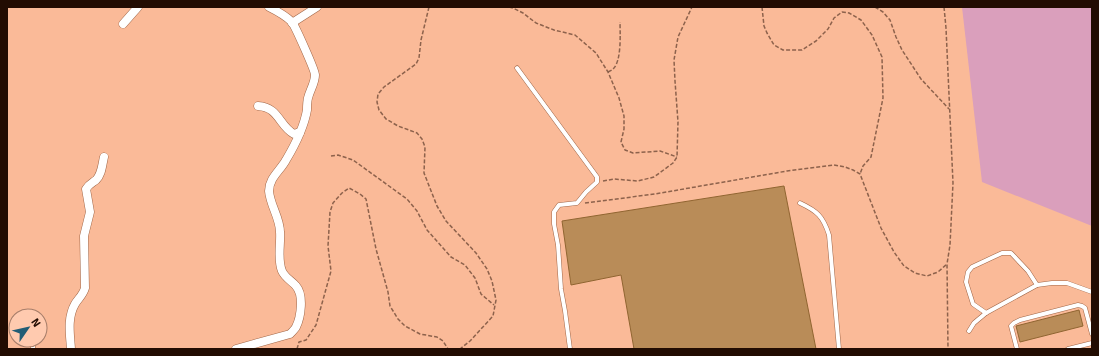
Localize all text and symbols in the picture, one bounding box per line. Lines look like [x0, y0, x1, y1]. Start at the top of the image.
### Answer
north arrow [8, 308, 48, 348]
text: N [28, 316, 43, 329]

